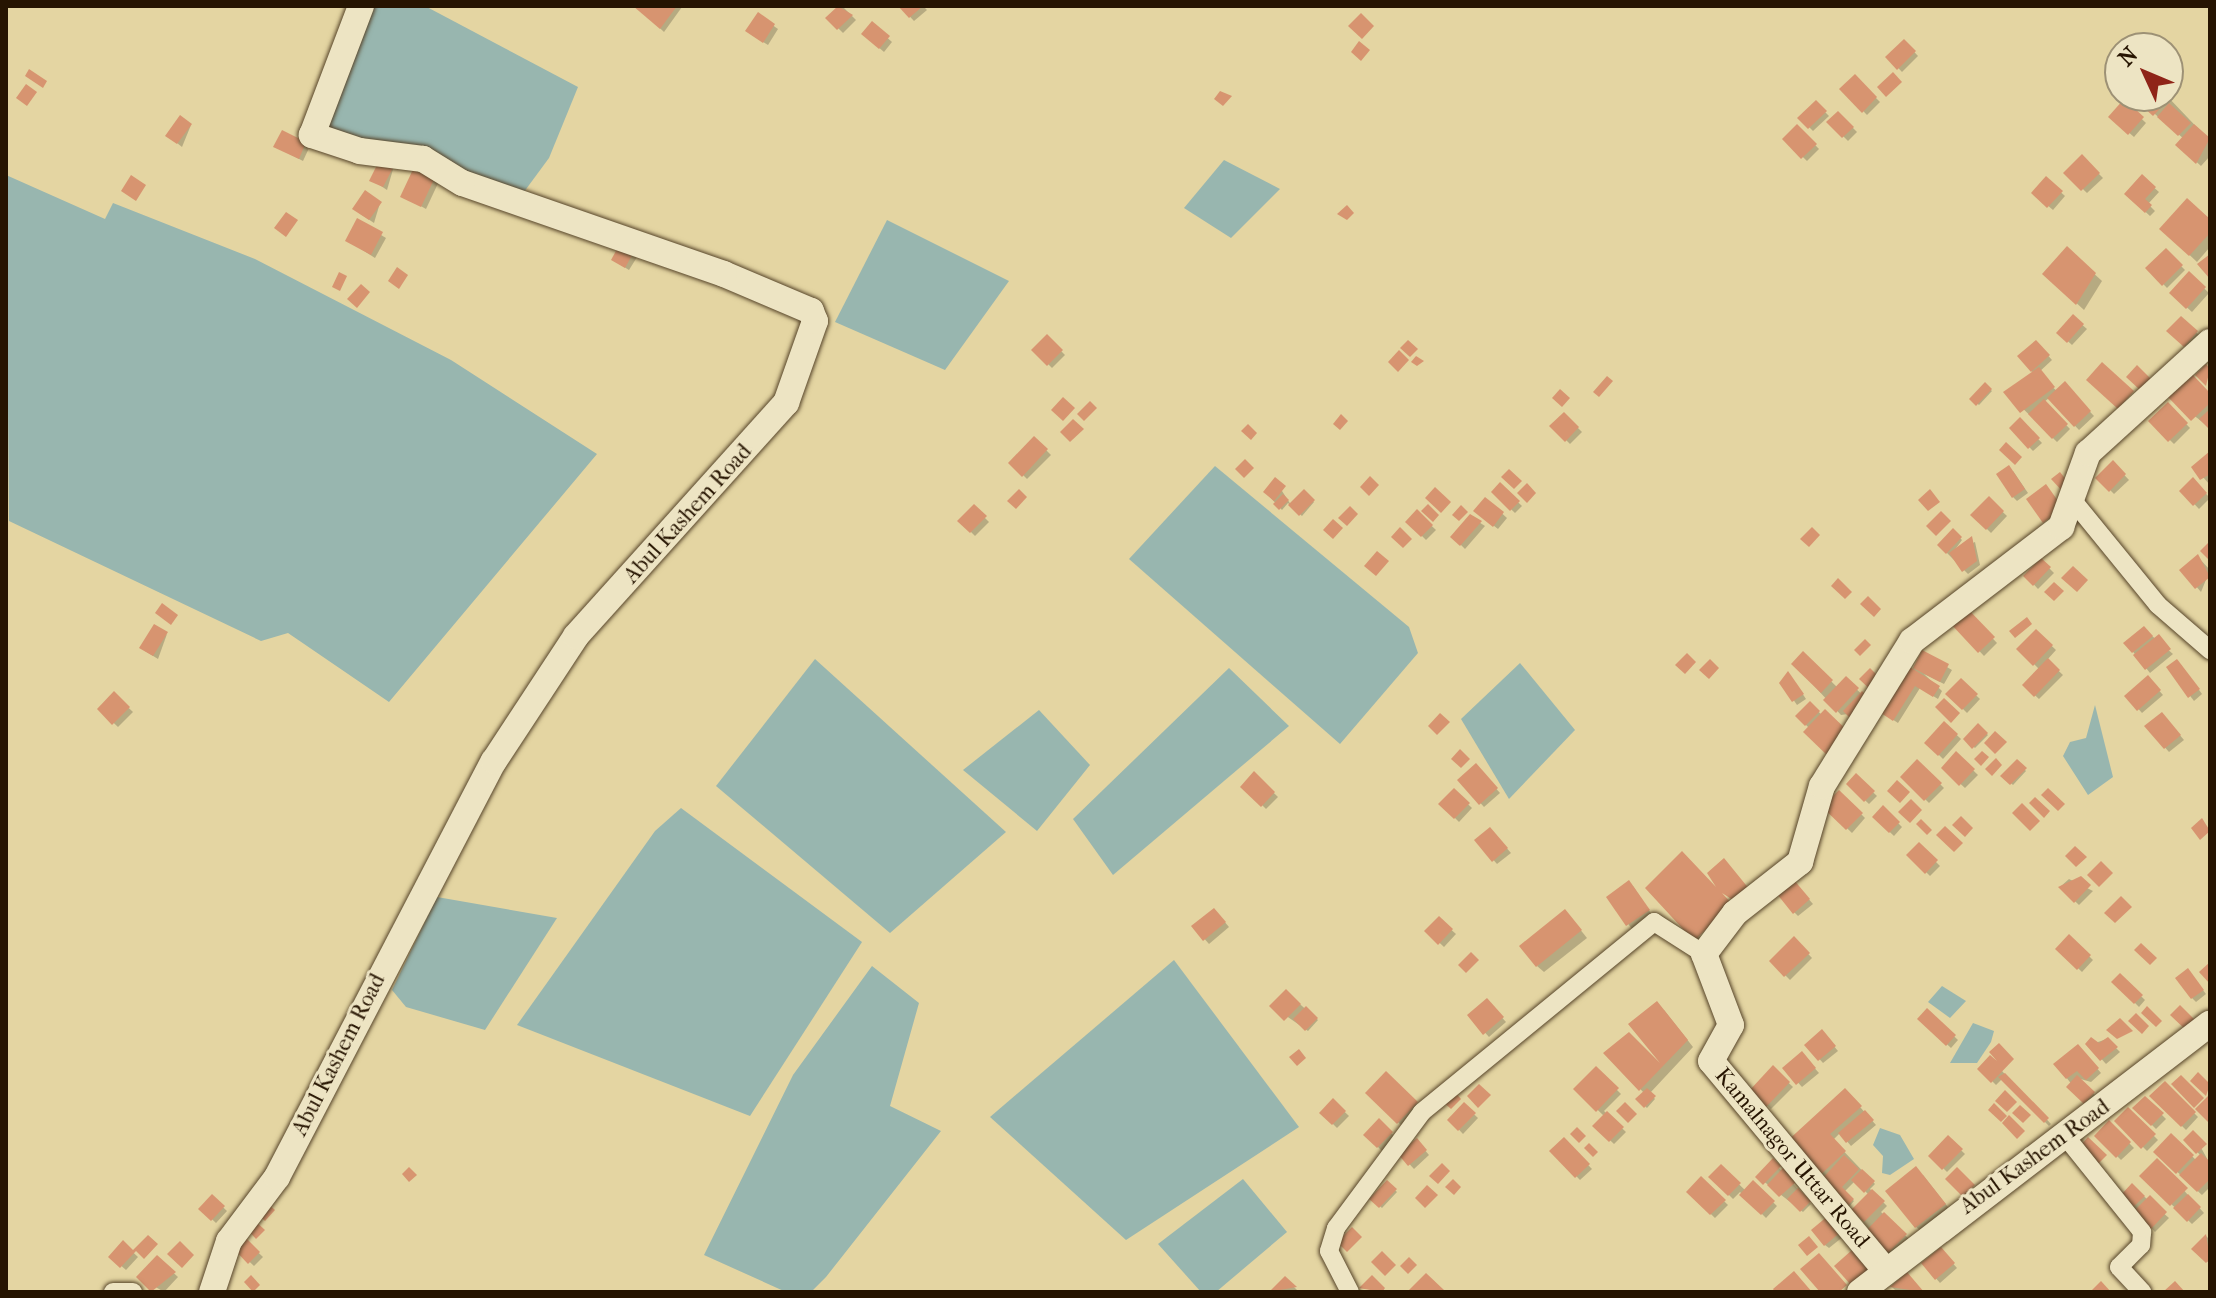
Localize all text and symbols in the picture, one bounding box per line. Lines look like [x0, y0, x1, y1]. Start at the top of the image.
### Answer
north arrow [2104, 32, 2184, 112]
text: N [2113, 42, 2143, 72]
street label: Abul Kashem Road [618, 439, 758, 589]
street label: Abul Kashem Road [287, 970, 391, 1140]
street label: Kamalnagor Uttar Road [1709, 1063, 1875, 1253]
street label: Abul Kashem Road [1955, 1094, 2115, 1220]

